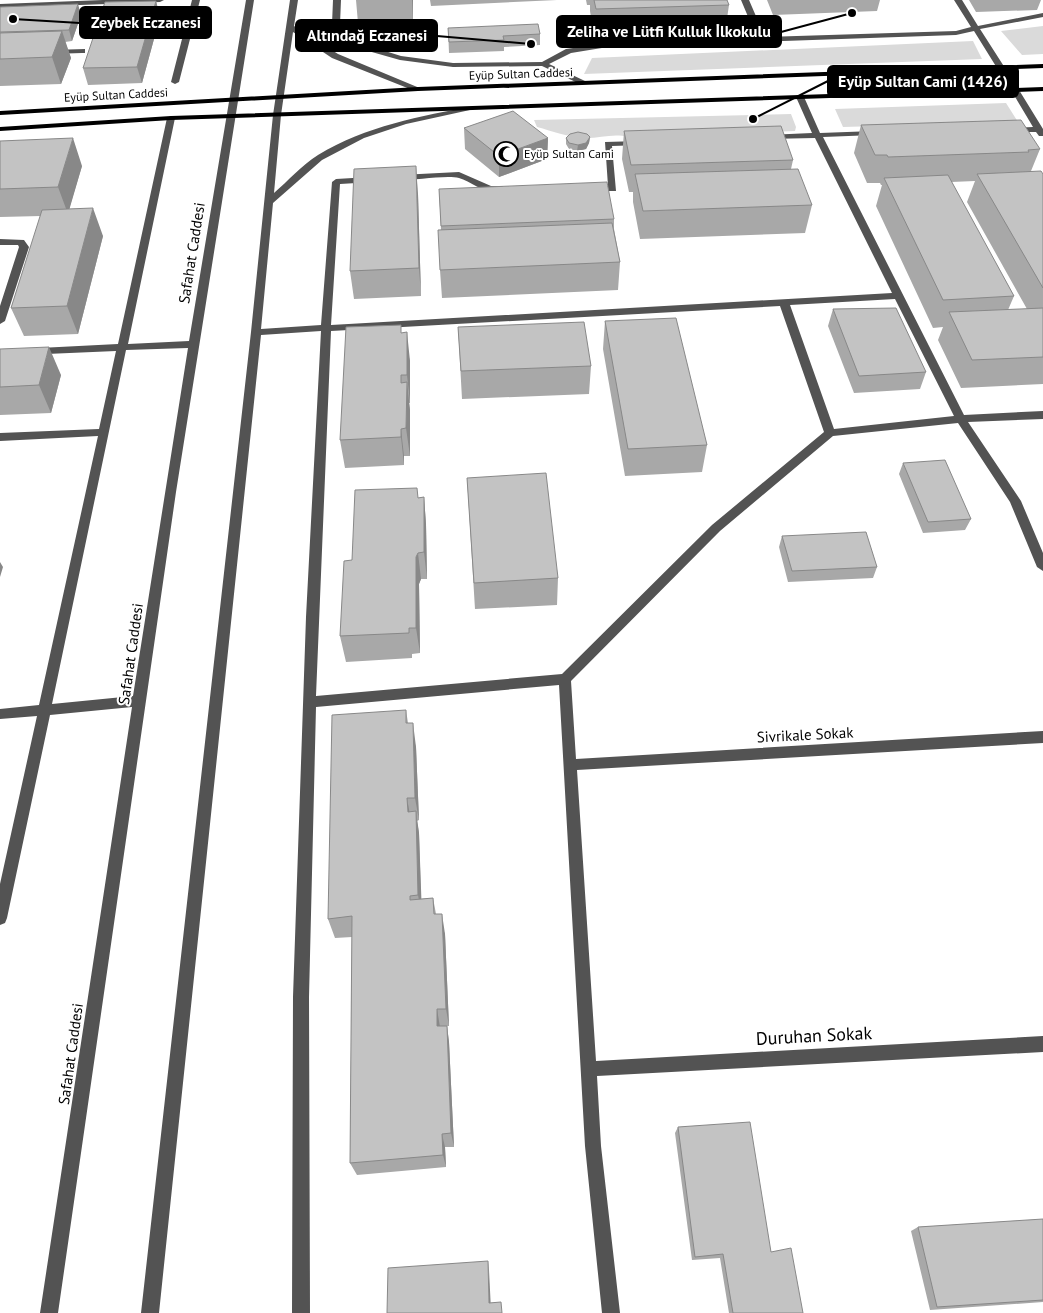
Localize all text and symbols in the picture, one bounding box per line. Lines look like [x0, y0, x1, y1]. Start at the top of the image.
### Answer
callout: Zeybek Eczanesi [80, 7, 211, 38]
text: Zeybek Eczanesi [91, 12, 201, 32]
callout: Zeliha ve Lütfi Kulluk İlkokulu [557, 16, 781, 47]
callout: Altındağ Eczanesi [296, 20, 437, 51]
text: Zeliha ve Lütfi Kulluk İlkokulu [567, 21, 771, 41]
text: Altındağ Eczanesi [307, 25, 427, 45]
street label: Eyüp Sultan Caddesi [469, 64, 573, 83]
callout: Eyüp Sultan Cami (1426) [828, 66, 1018, 97]
text: Eyüp Sultan Cami (1426) [838, 71, 1008, 91]
street label: Eyüp Sultan Caddesi [64, 84, 168, 105]
mosque icon: Eyüp Sultan Cami [493, 141, 519, 167]
place label: Eyüp Sultan Cami [524, 146, 614, 161]
street label: Safahat Caddesi [174, 201, 209, 305]
street label: Safahat Caddesi [114, 602, 147, 706]
street label: Sivrikale Sokak [756, 722, 855, 747]
street label: Safahat Caddesi [54, 1002, 87, 1106]
street label: Duruhan Sokak [755, 1021, 873, 1050]

